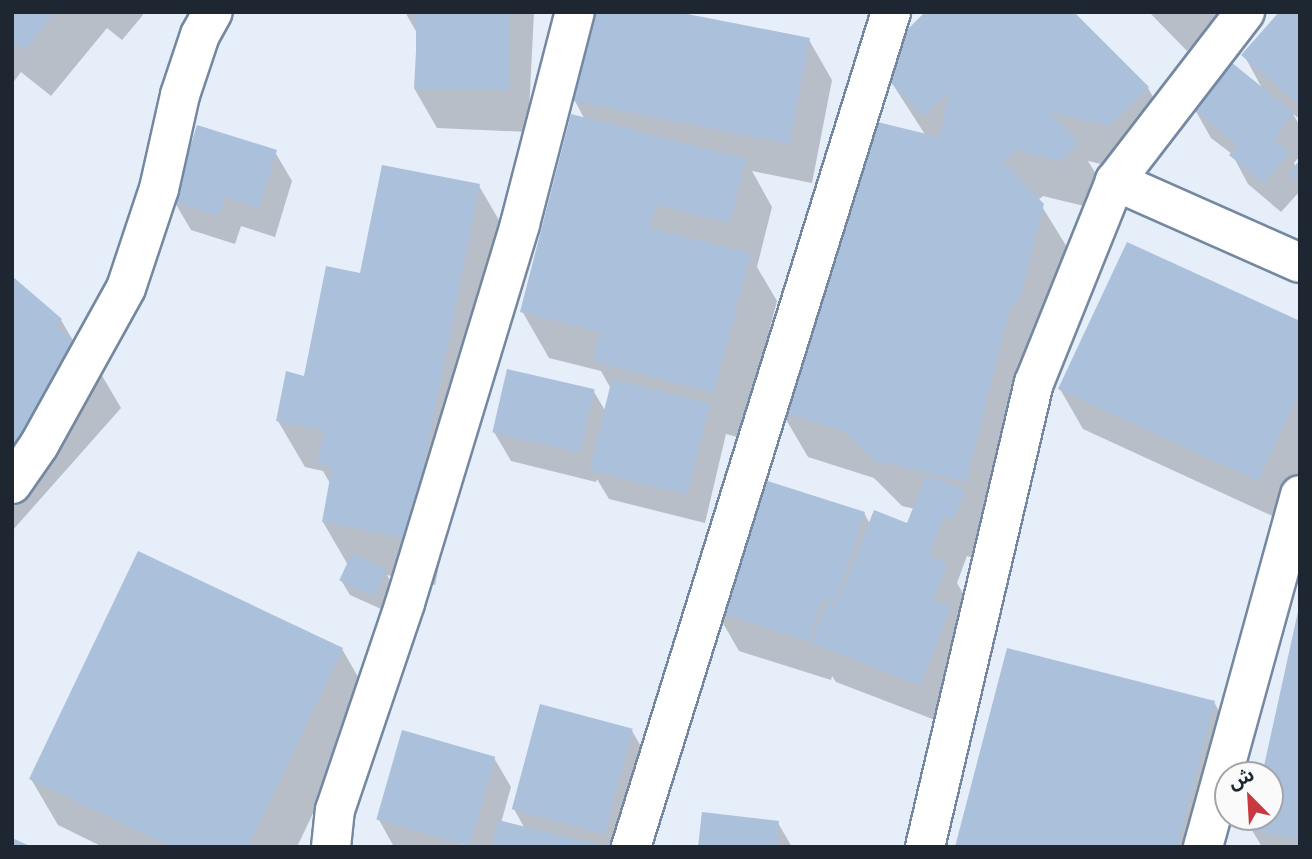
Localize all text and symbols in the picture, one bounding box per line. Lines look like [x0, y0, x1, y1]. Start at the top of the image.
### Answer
north arrow [1214, 761, 1284, 831]
text: ش [1225, 763, 1257, 793]

